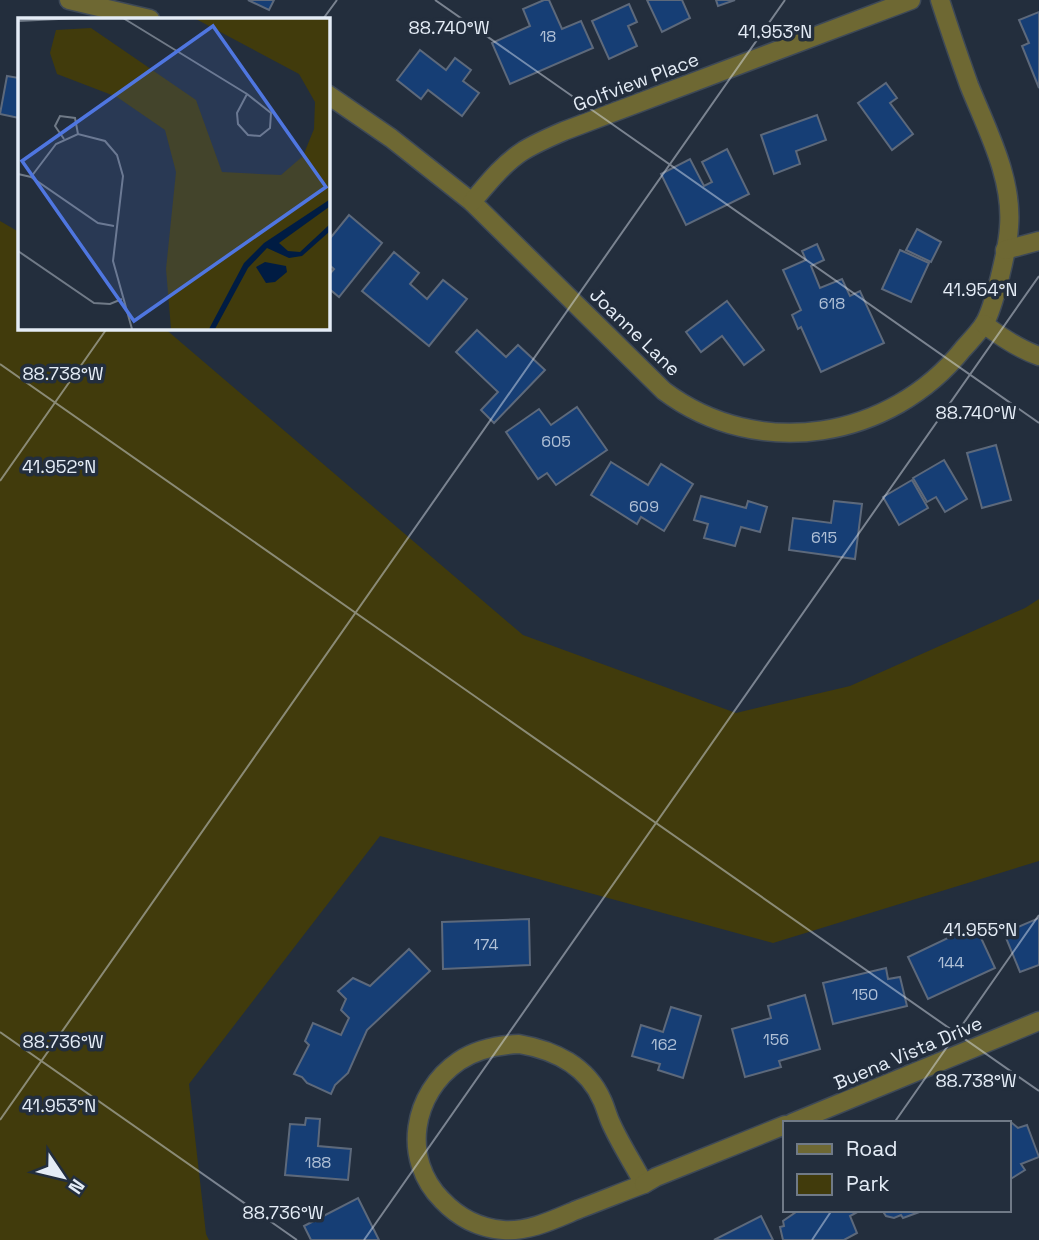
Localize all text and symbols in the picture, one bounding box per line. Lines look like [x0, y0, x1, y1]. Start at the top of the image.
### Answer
text: 88.740°W [409, 16, 490, 39]
inset map [18, 18, 329, 329]
text: 41.953°N [738, 20, 812, 43]
house number: 18 [540, 26, 556, 47]
street label: Golfview Place [570, 47, 702, 117]
text: 41.954°N [943, 278, 1017, 301]
street label: Joanne Lane [584, 282, 686, 382]
house number: 618 [819, 293, 845, 314]
text: 88.738°W [22, 362, 104, 385]
text: 88.740°W [936, 401, 1017, 424]
house number: 605 [541, 431, 571, 452]
text: 41.952°N [22, 455, 96, 478]
house number: 609 [629, 496, 659, 517]
house number: 615 [811, 527, 837, 548]
text: 41.955°N [943, 918, 1017, 941]
house number: 174 [474, 934, 498, 955]
house number: 144 [938, 952, 964, 973]
house number: 150 [852, 984, 878, 1005]
street label: Buena Vista Drive [830, 1010, 986, 1096]
house number: 156 [763, 1029, 789, 1050]
text: 88.736°W [23, 1030, 104, 1053]
house number: 162 [651, 1034, 677, 1055]
text: 88.738°W [935, 1069, 1017, 1092]
text: 41.953°N [22, 1094, 96, 1117]
legend [783, 1121, 1011, 1212]
text: Road [846, 1135, 898, 1162]
north arrow [28, 1142, 98, 1212]
house number: 188 [305, 1152, 331, 1173]
text: Park [846, 1170, 890, 1197]
text: N [63, 1174, 90, 1199]
text: 88.736°W [243, 1201, 324, 1224]

